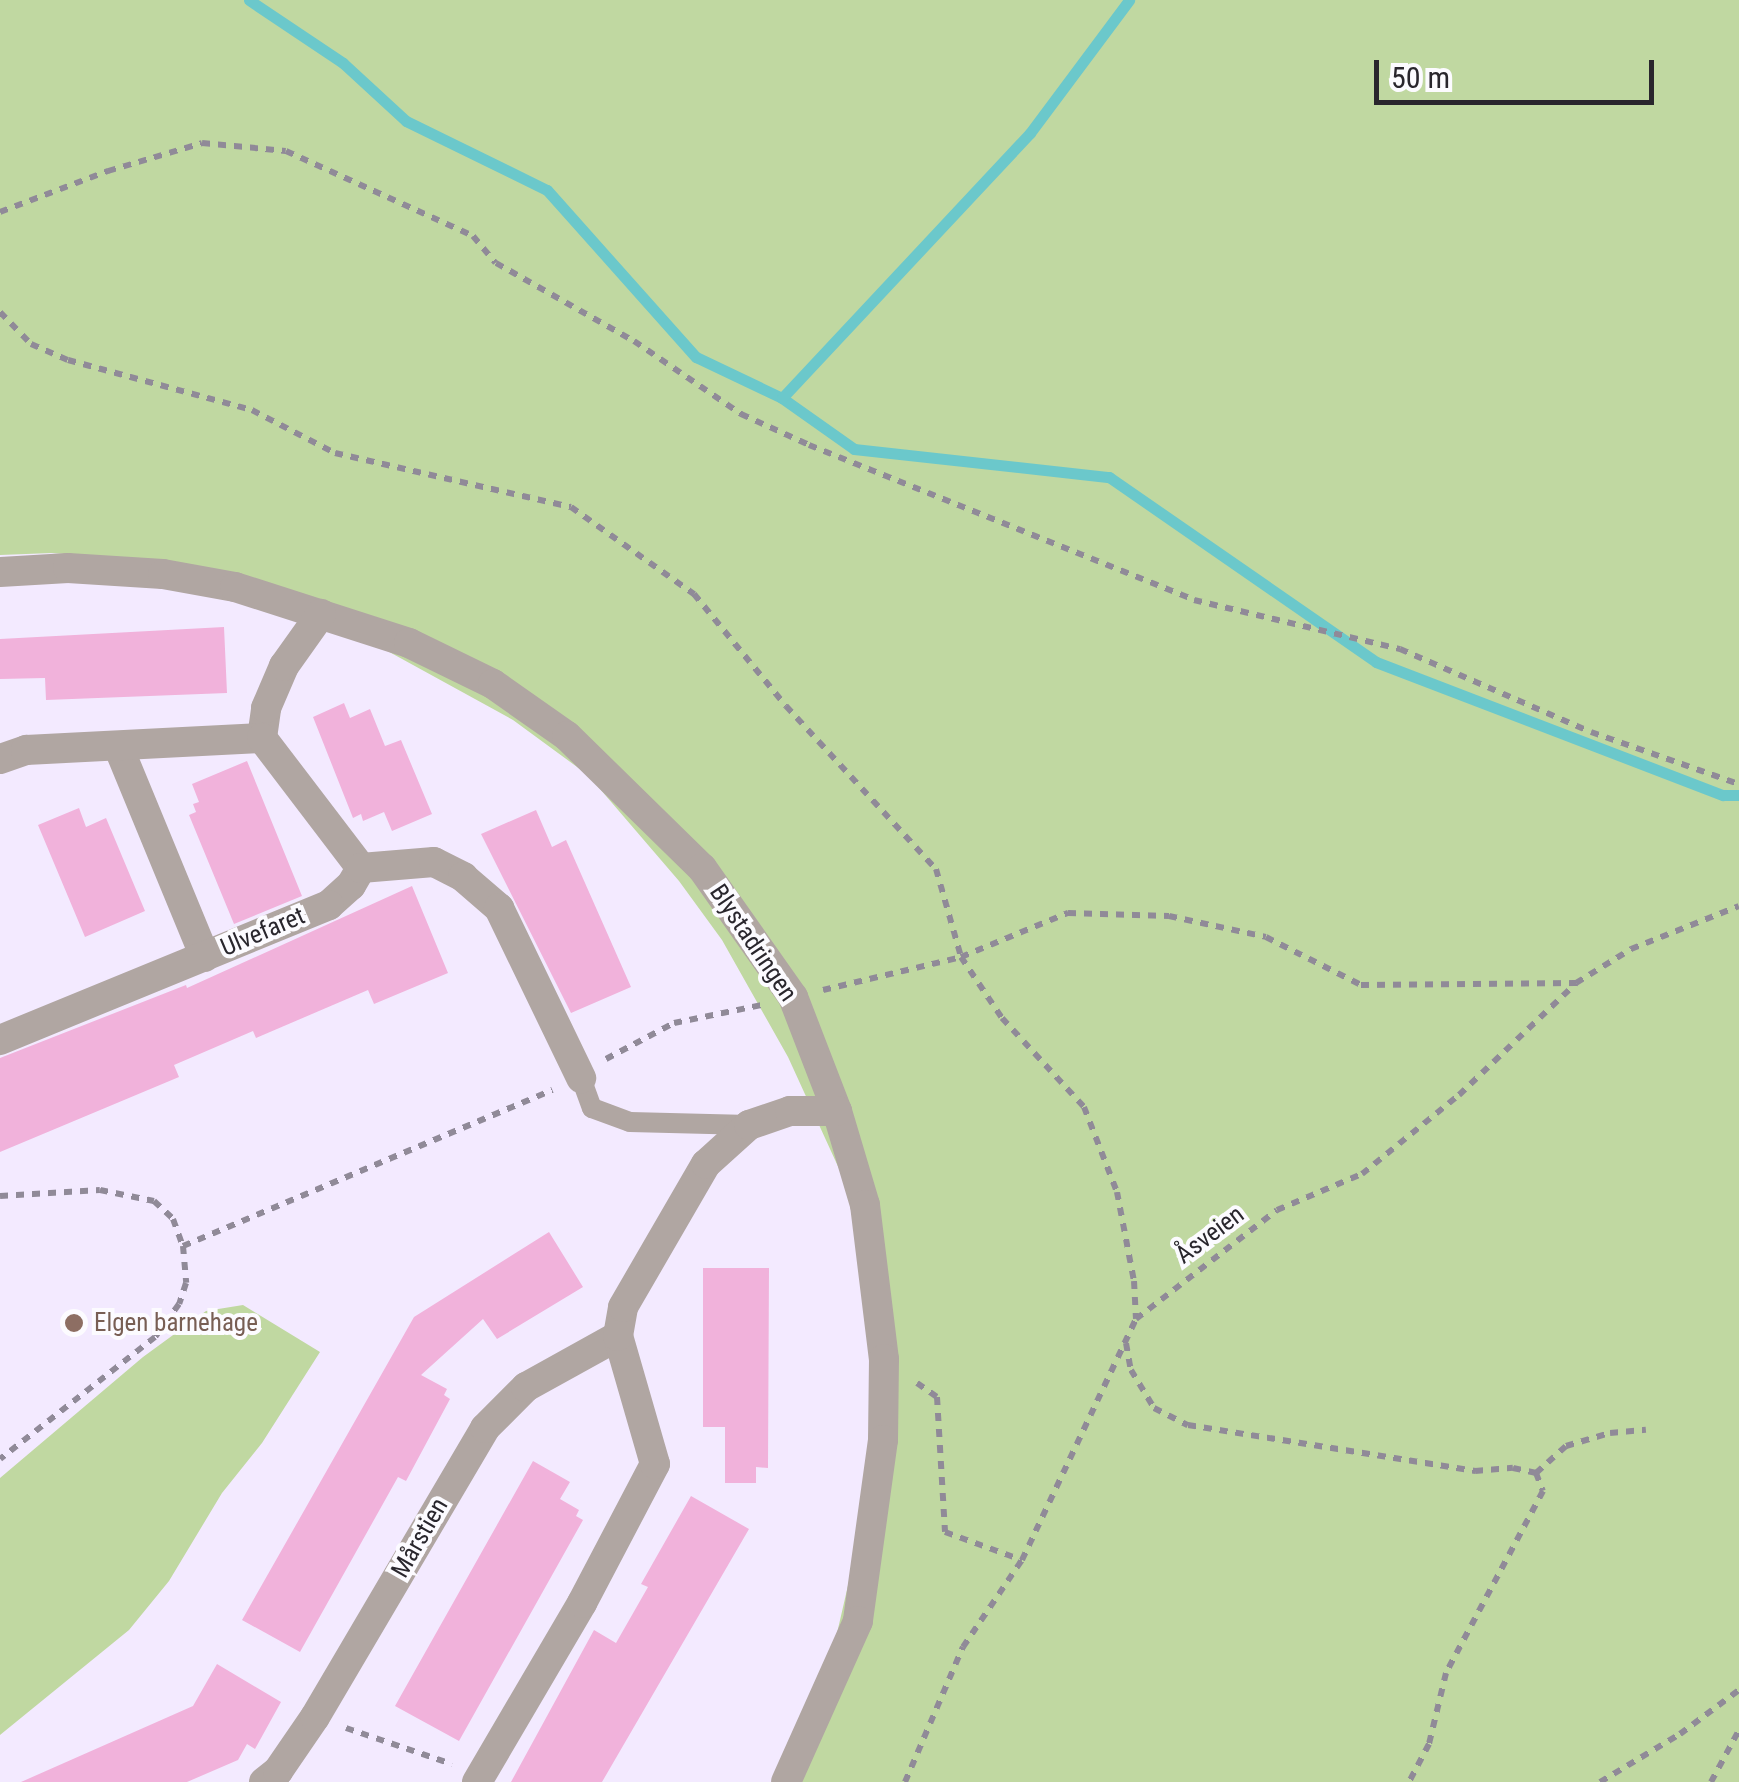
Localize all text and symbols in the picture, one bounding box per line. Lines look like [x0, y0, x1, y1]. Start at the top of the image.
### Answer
scale bar [1379, 40, 1659, 102]
text: 50 m [1391, 60, 1450, 95]
street label: Blystadringen [703, 879, 803, 1007]
street label: Ulvefaret [216, 901, 310, 963]
street label: Åsveien [1170, 1200, 1250, 1270]
place label: Elgen barnehage [94, 1308, 258, 1338]
marker: Elgen barnehage [63, 1312, 85, 1334]
street label: Mårstien [385, 1493, 455, 1583]

